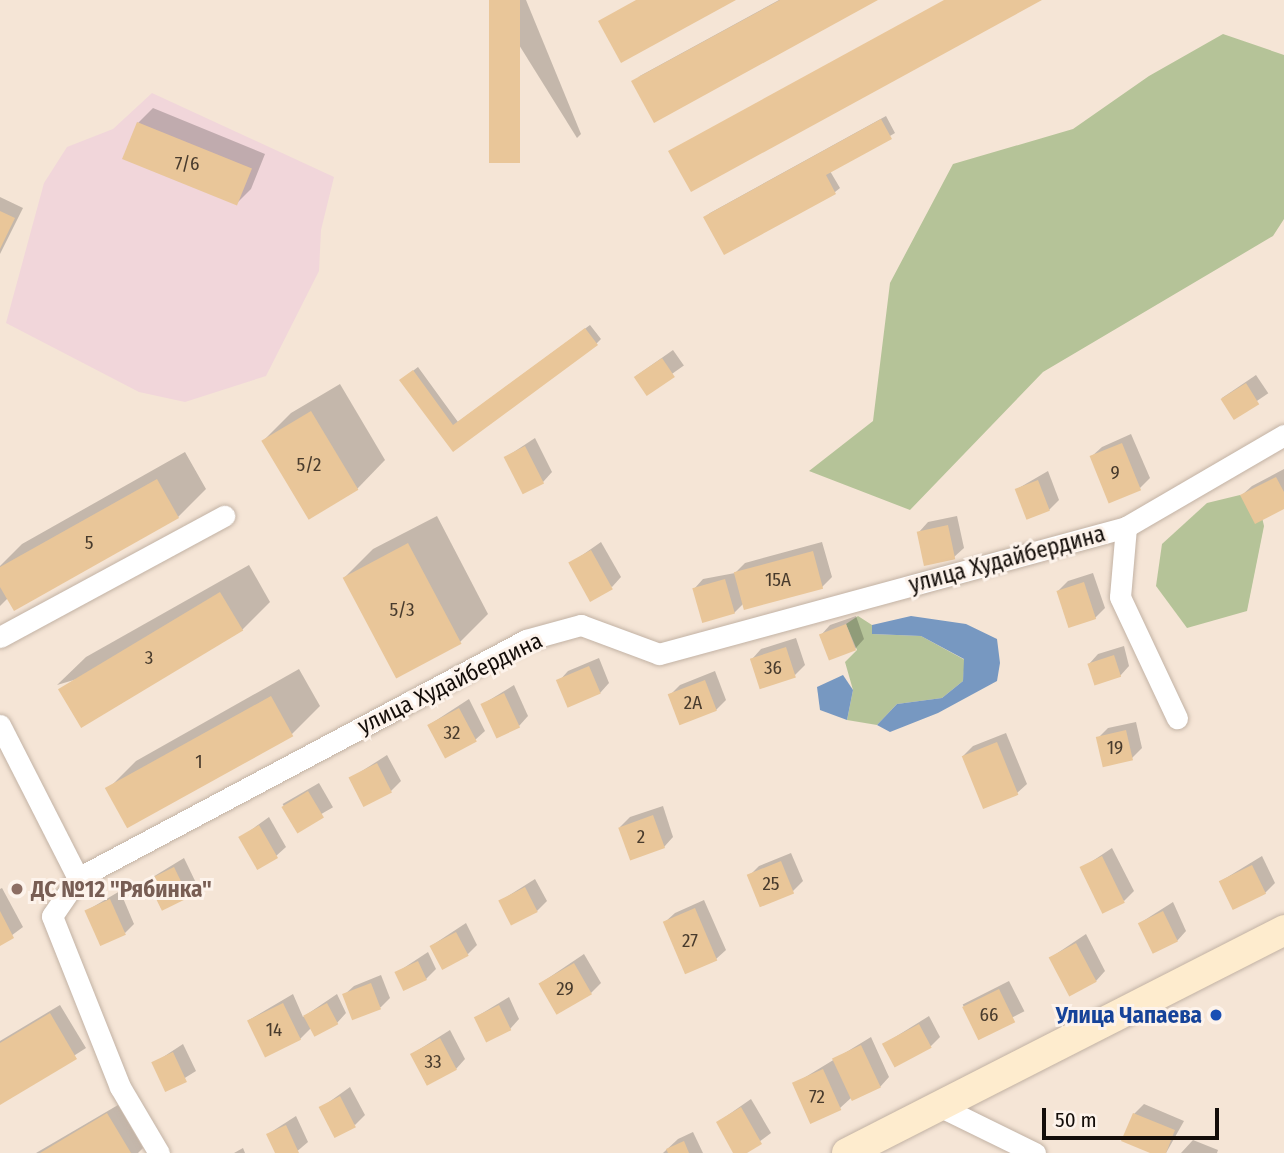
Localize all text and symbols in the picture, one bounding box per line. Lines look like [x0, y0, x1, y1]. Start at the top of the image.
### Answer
house number: 7/6 [175, 153, 199, 175]
house number: 5/2 [297, 454, 321, 476]
house number: 9 [1110, 462, 1120, 484]
street label: улица Худайбердина [906, 520, 1108, 598]
house number: 5 [85, 532, 93, 554]
house number: 15А [765, 569, 791, 591]
house number: 5/3 [389, 599, 415, 621]
street label: улица Худайбердина [353, 626, 547, 740]
house number: 3 [145, 647, 153, 669]
house number: 36 [764, 657, 782, 679]
house number: 2А [684, 692, 702, 714]
house number: 32 [444, 722, 460, 744]
house number: 19 [1107, 737, 1123, 759]
house number: 1 [195, 751, 203, 773]
house number: 2 [637, 826, 645, 848]
house number: 25 [762, 873, 780, 895]
place label: ДС №12 "Рябинка" [31, 875, 212, 903]
marker: ДС №12 "Рябинка" [9, 881, 25, 897]
house number: 27 [682, 930, 698, 952]
house number: 29 [556, 978, 574, 1000]
place label: Улица Чапаева [1056, 1001, 1202, 1029]
house number: 66 [980, 1004, 998, 1026]
marker: Улица Чапаева [1208, 1007, 1224, 1023]
house number: 14 [266, 1019, 282, 1041]
house number: 33 [424, 1051, 442, 1073]
house number: 72 [809, 1086, 825, 1108]
scale bar [1046, 1094, 1223, 1138]
text: 50 m [1055, 1107, 1097, 1133]

